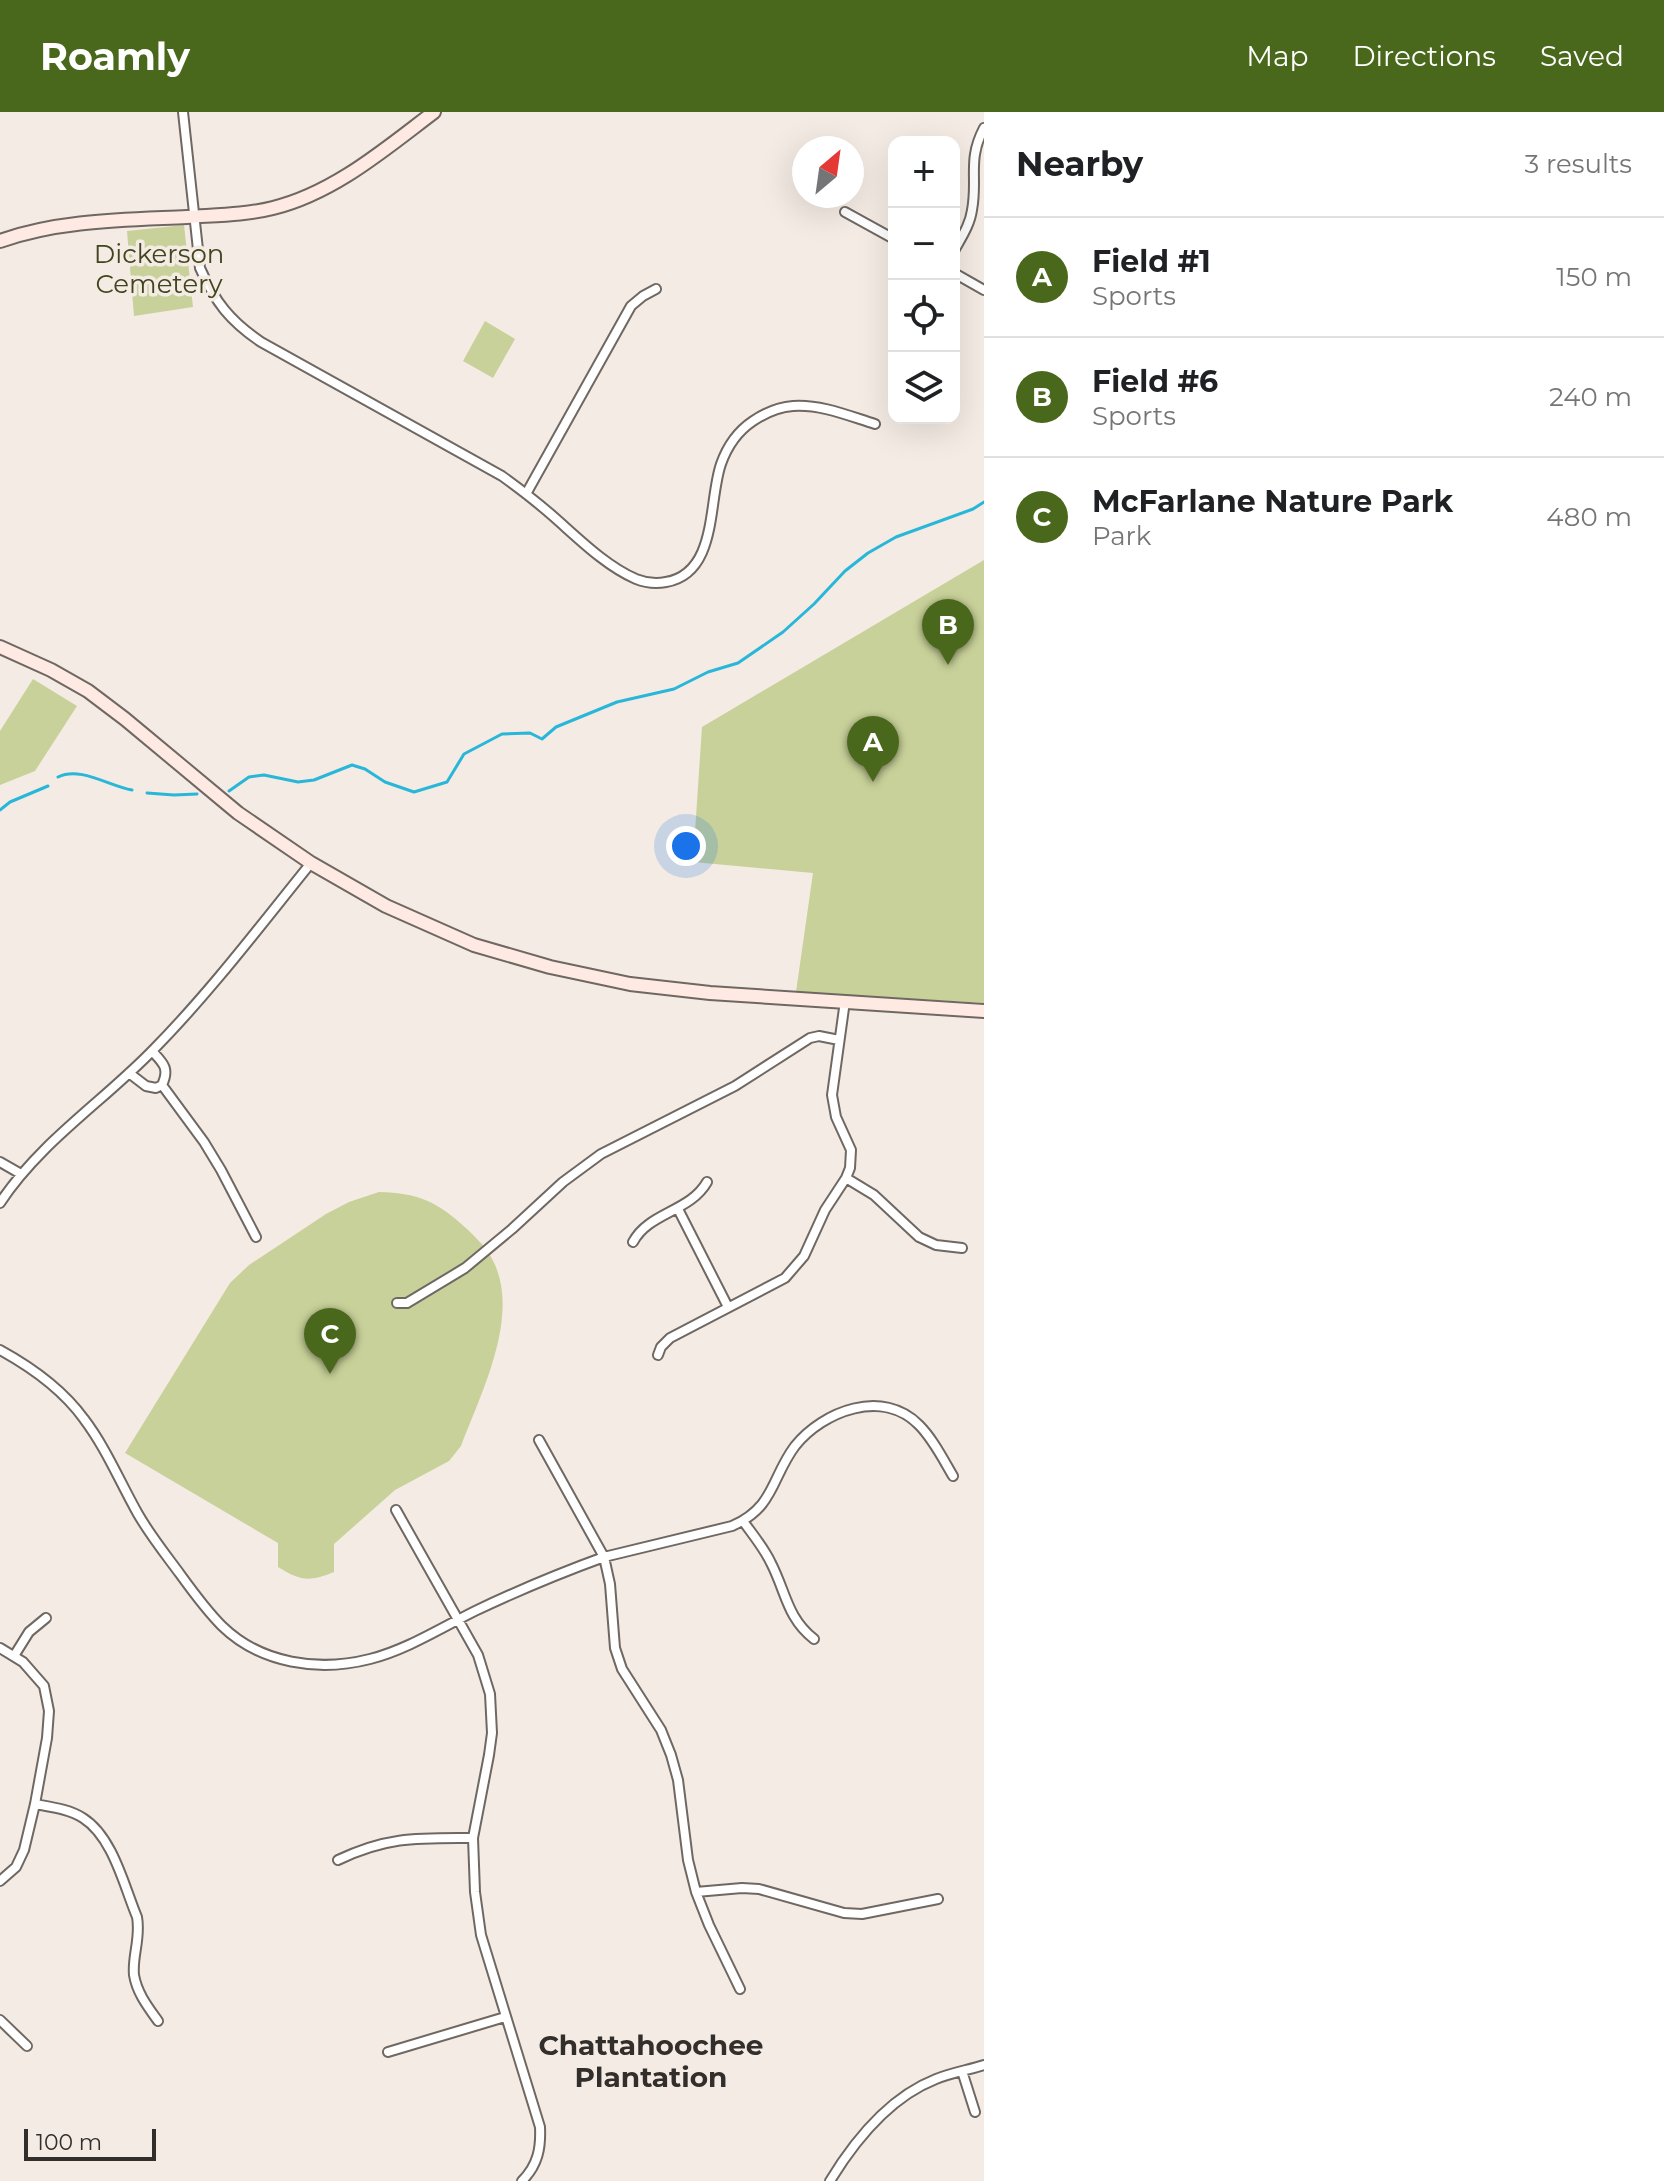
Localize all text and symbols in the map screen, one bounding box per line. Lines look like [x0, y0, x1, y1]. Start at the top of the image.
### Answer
text: Roamly [40, 33, 190, 80]
text: Map [1246, 39, 1308, 73]
text: Directions [1352, 39, 1496, 73]
text: Saved [1540, 39, 1624, 73]
north arrow [792, 136, 864, 208]
map controls [888, 136, 960, 424]
button: + [888, 136, 960, 208]
text: Nearby [1016, 143, 1143, 185]
text: 3 results [1525, 148, 1632, 180]
button: − [888, 208, 960, 280]
park label: Dickerson Cemetery [94, 238, 224, 300]
text: Field #1 [1092, 243, 1211, 280]
text: A [1032, 261, 1052, 293]
text: 150 m [1556, 261, 1632, 293]
button: locate [888, 280, 960, 352]
text: Sports [1092, 280, 1176, 312]
button: layers [888, 352, 960, 424]
text: Field #6 [1092, 363, 1218, 400]
text: B [1032, 381, 1052, 413]
text: 240 m [1549, 381, 1632, 413]
text: Sports [1092, 400, 1176, 432]
text: McFarlane Nature Park [1092, 483, 1453, 520]
text: C [1033, 501, 1051, 533]
text: 480 m [1546, 501, 1632, 533]
text: Park [1092, 520, 1151, 552]
pin: B [922, 599, 974, 665]
pin: A [847, 716, 899, 782]
your location [666, 826, 706, 866]
pin: C [304, 1308, 356, 1374]
district label: Chattahoochee Plantation [538, 2028, 764, 2094]
scale bar [24, 2125, 156, 2161]
text: 100 m [36, 2129, 102, 2156]

